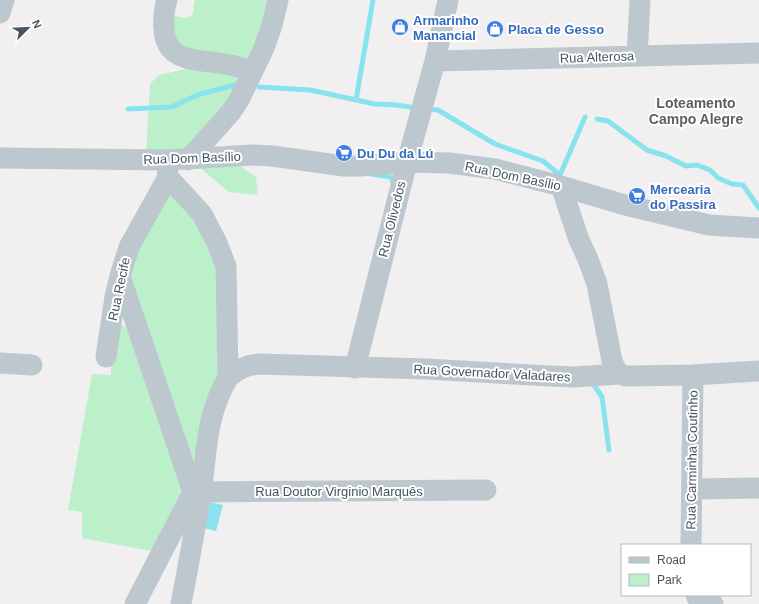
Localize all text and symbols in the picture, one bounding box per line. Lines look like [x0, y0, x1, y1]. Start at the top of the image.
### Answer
north arrow [8, 8, 48, 48]
place label: Armarinho Manancial [413, 13, 479, 43]
shop icon: Armarinho Manancial [390, 17, 410, 37]
text: N [30, 18, 44, 30]
shop icon: Placa de Gesso [485, 19, 505, 39]
place label: Placa de Gesso [508, 22, 604, 37]
street label: Rua Alterosa [560, 48, 635, 66]
district label: Loteamento Campo Alegre [649, 95, 743, 127]
supermarket icon: Du Du da Lú [334, 143, 354, 163]
place label: Du Du da Lú [357, 146, 434, 161]
street label: Rua Dom Basílio [143, 149, 241, 167]
street label: Rua Dom Basílio [464, 159, 562, 193]
street label: Rua Olivedos [375, 179, 409, 259]
place label: Mercearia do Passira [650, 182, 717, 212]
supermarket icon: Mercearia do Passira [627, 186, 647, 206]
street label: Rua Recife [105, 256, 133, 322]
street label: Rua Governador Valadares [413, 361, 571, 385]
street label: Rua Carminha Coutinho [683, 390, 701, 530]
street label: Rua Doutor Virginio Marquês [255, 484, 423, 499]
legend [621, 544, 751, 596]
text: Road [657, 553, 686, 567]
text: Park [657, 573, 683, 587]

